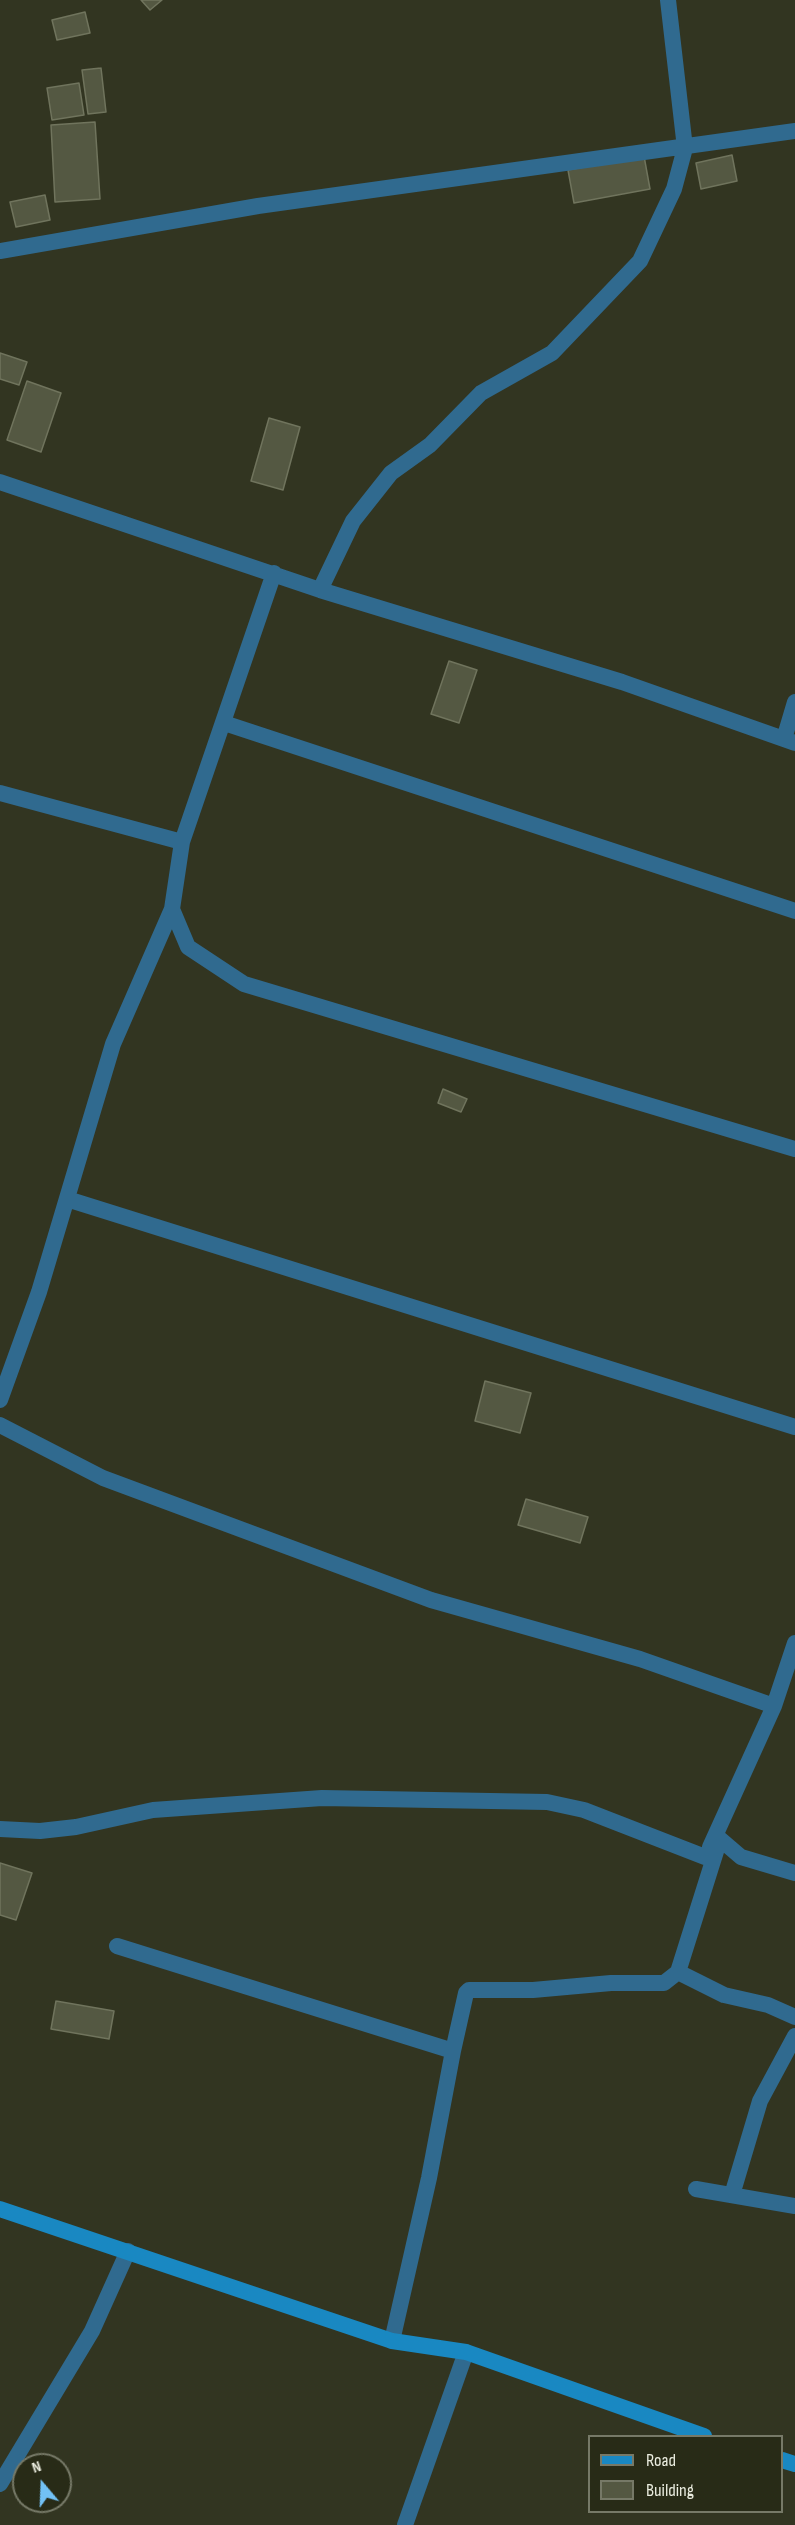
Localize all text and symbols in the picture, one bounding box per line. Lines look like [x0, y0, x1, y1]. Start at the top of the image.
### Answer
legend [588, 2435, 783, 2513]
text: Road [646, 2450, 676, 2471]
north arrow [12, 2453, 72, 2513]
text: N [29, 2457, 44, 2478]
text: Building [646, 2480, 694, 2501]

